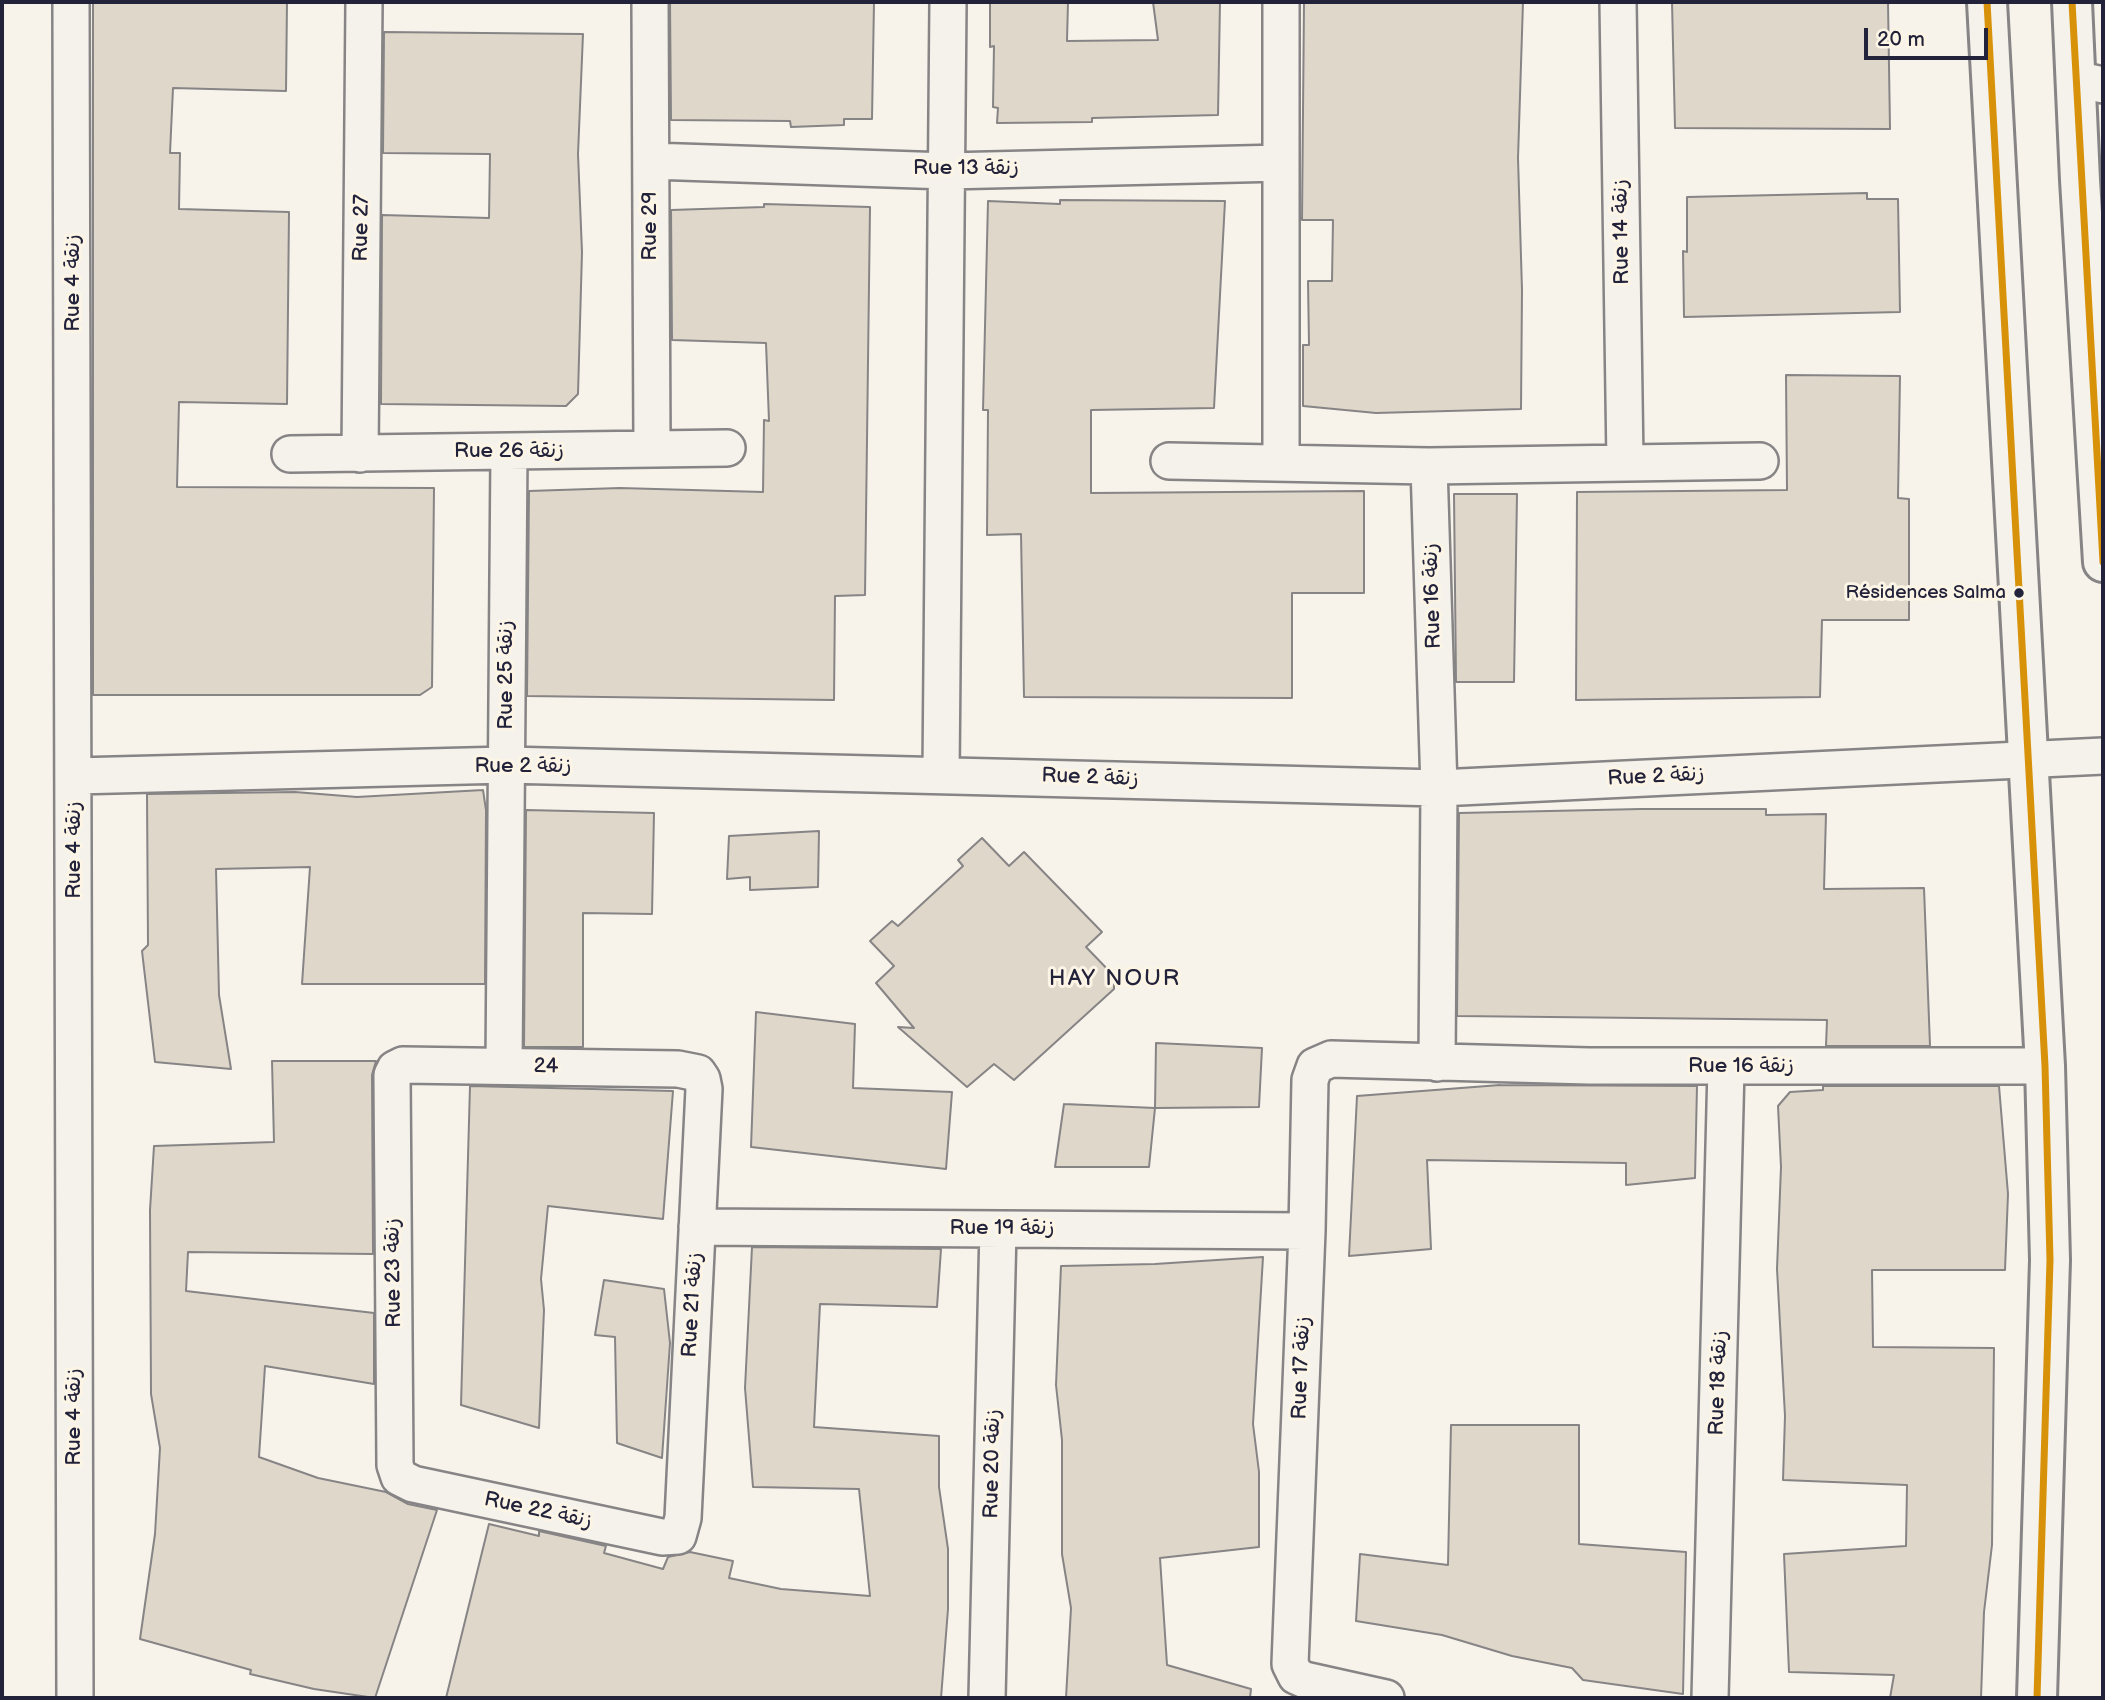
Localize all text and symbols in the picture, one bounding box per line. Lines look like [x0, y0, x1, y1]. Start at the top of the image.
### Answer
scale bar [1867, 14, 1991, 58]
text: 20 m [1877, 27, 1925, 52]
street label: Rue 13 زنقة [913, 156, 1019, 182]
street label: Rue 14 زنقة [1608, 179, 1636, 285]
street label: Rue 29 [638, 191, 664, 261]
street label: Rue 27 [349, 194, 375, 262]
street label: Rue 4 زنقة [61, 234, 87, 332]
street label: Rue 26 زنقة [454, 439, 564, 465]
street label: Rue 16 زنقة [1419, 543, 1447, 649]
place label: Résidences Salma [1845, 582, 2006, 604]
marker: Résidences Salma [2012, 586, 2026, 600]
street label: Rue 25 زنقة [494, 620, 520, 730]
street label: Rue 2 زنقة [474, 754, 572, 780]
street label: Rue 2 زنقة [1607, 762, 1705, 792]
street label: Rue 2 زنقة [1041, 764, 1139, 792]
street label: Rue 4 زنقة [62, 801, 88, 899]
district label: HAY NOUR [1050, 965, 1180, 993]
street label: 24 [533, 1054, 559, 1080]
street label: Rue 16 زنقة [1688, 1054, 1794, 1080]
street label: Rue 19 زنقة [949, 1216, 1055, 1242]
street label: Rue 23 زنقة [380, 1218, 408, 1328]
street label: Rue 21 زنقة [678, 1252, 708, 1358]
street label: Rue 17 زنقة [1288, 1316, 1316, 1420]
street label: Rue 18 زنقة [1705, 1330, 1733, 1436]
street label: Rue 4 زنقة [62, 1368, 88, 1466]
street label: Rue 20 زنقة [979, 1409, 1007, 1519]
street label: Rue 22 زنقة [482, 1487, 594, 1535]

